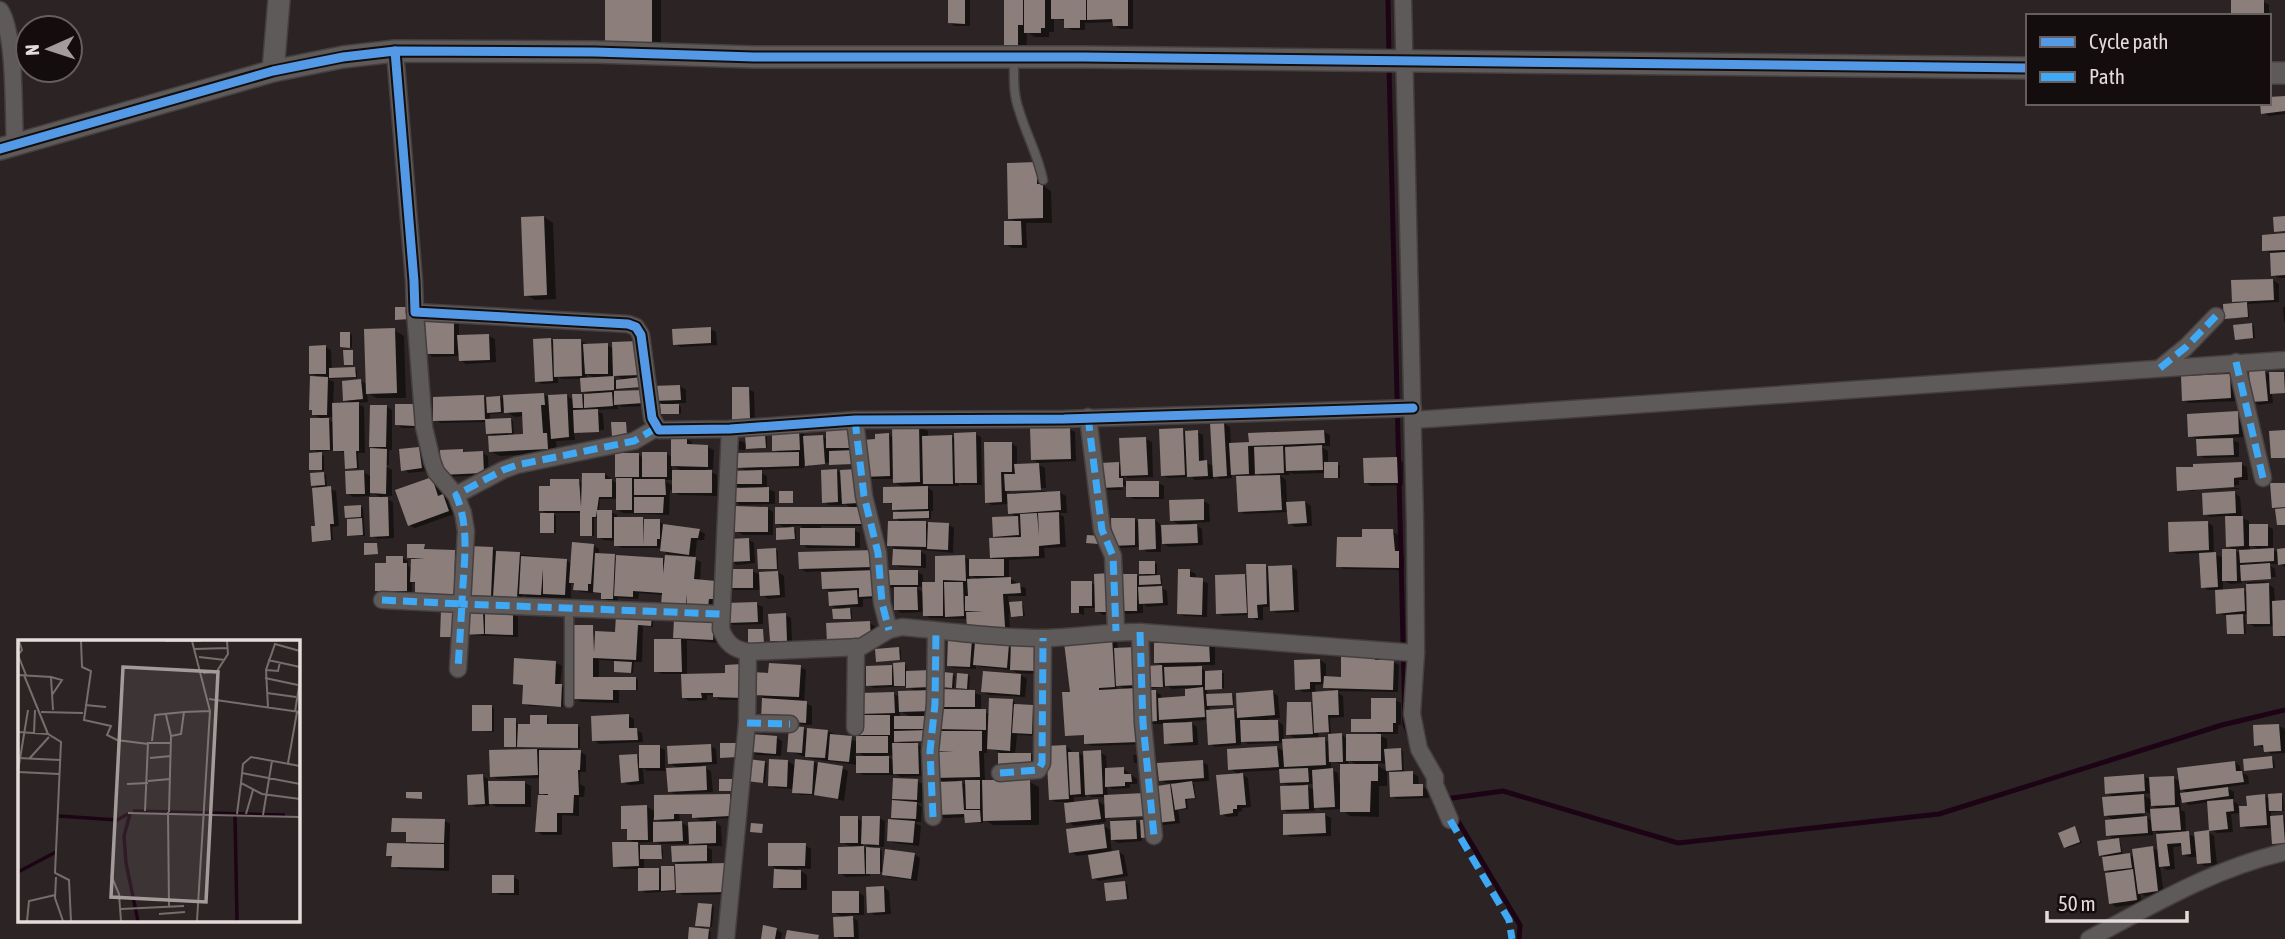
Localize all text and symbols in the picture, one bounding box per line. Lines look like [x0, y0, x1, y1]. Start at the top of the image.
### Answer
north arrow [14, 14, 84, 84]
legend [2026, 14, 2271, 105]
text: Cycle path [2089, 29, 2168, 53]
text: N [21, 44, 43, 56]
text: Path [2089, 64, 2125, 88]
inset map [18, 640, 299, 922]
scale bar [2047, 880, 2187, 924]
text: 50 m [2058, 891, 2096, 915]

